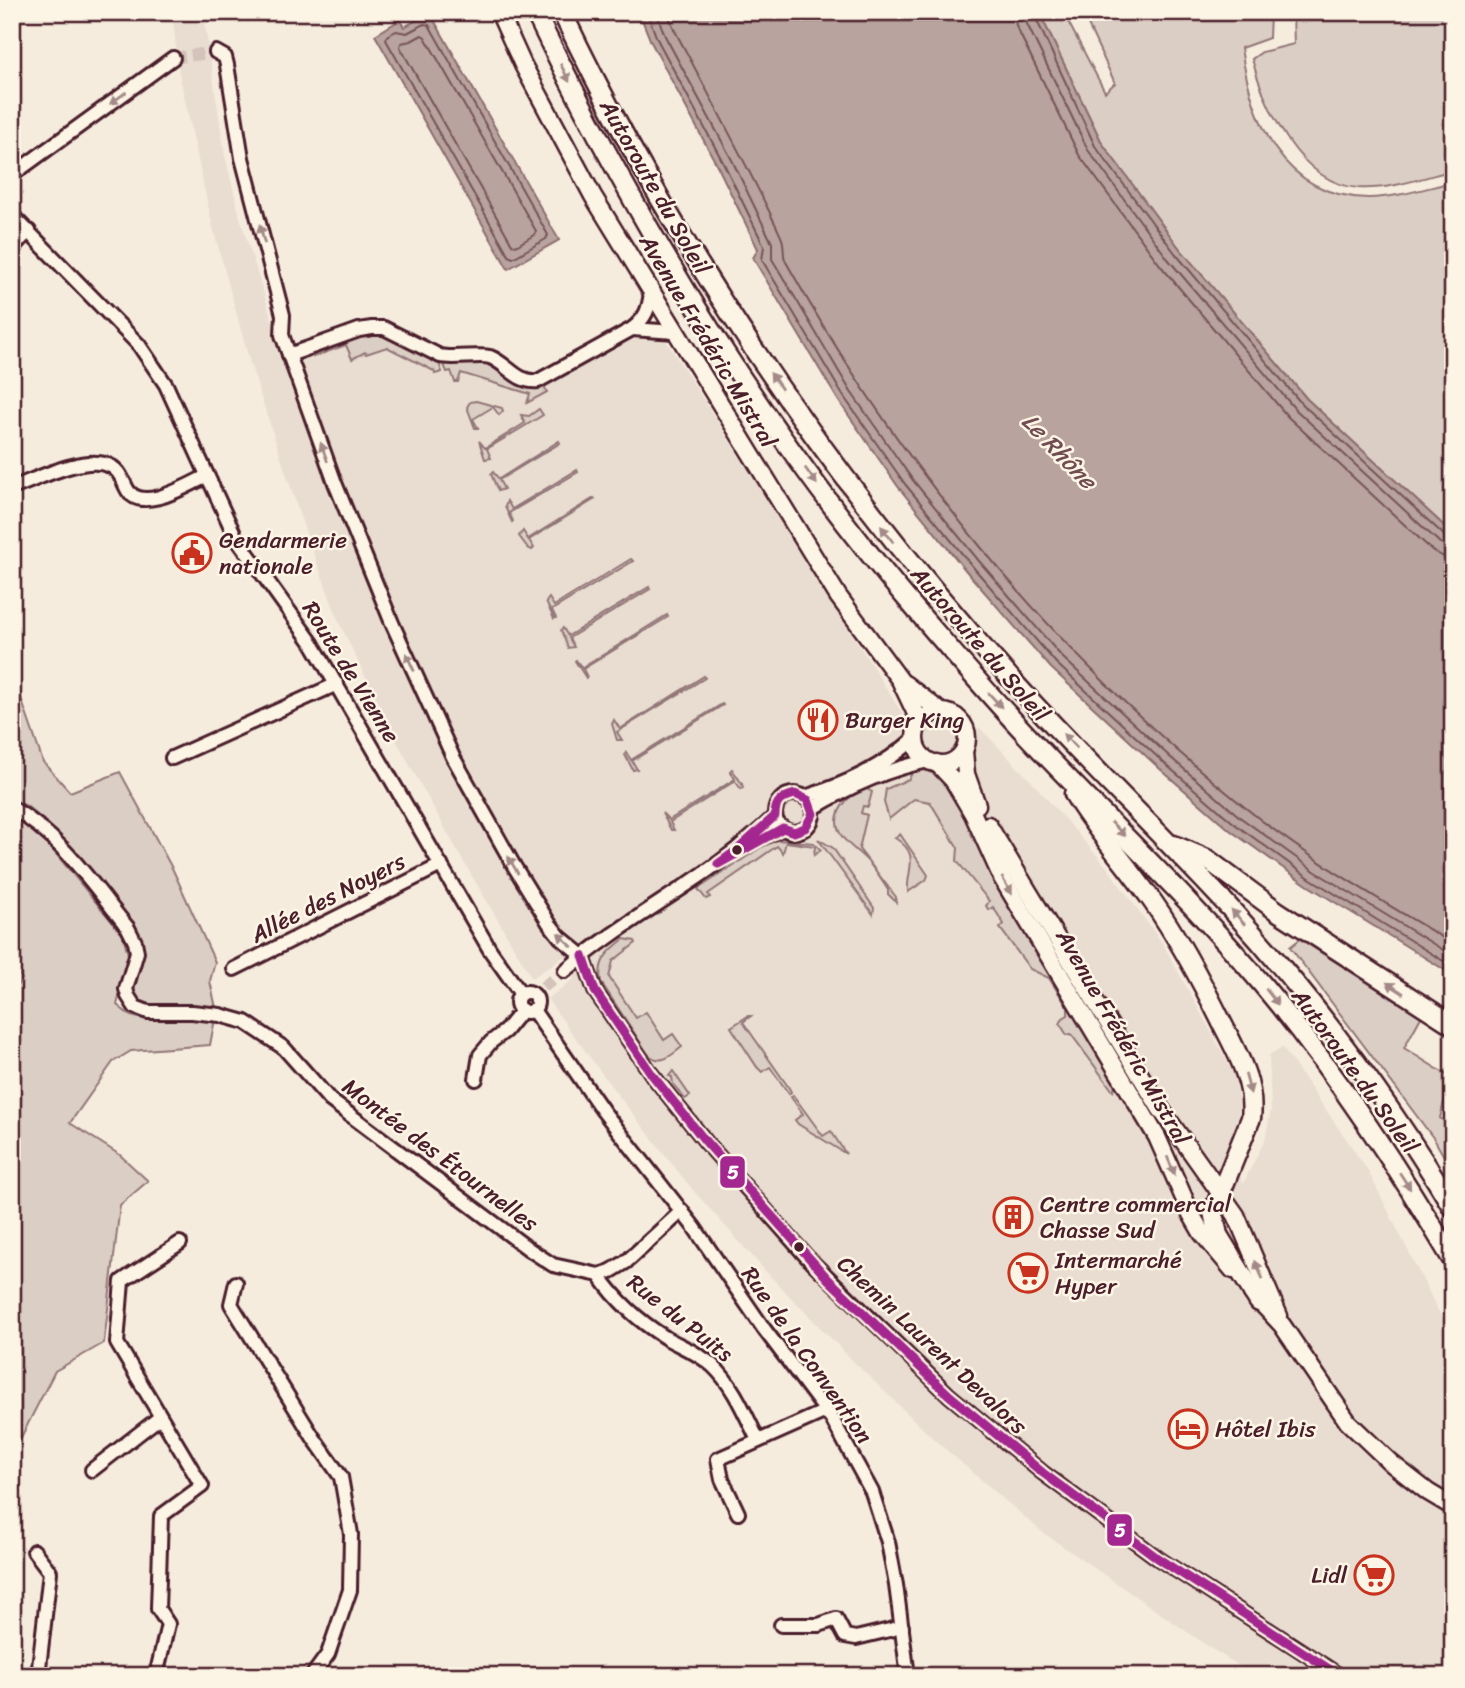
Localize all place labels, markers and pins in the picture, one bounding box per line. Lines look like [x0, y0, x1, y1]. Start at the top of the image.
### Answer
place label: Gendarmerie nationale [219, 520, 347, 587]
public building icon: Gendarmerie nationale [171, 532, 213, 574]
restaurant icon: Burger King [797, 699, 839, 741]
place label: Burger King [845, 700, 965, 741]
unlabelled marker [730, 843, 744, 857]
place label: Centre commercial Chasse Sud [1040, 1184, 1232, 1251]
building icon: Centre commercial Chasse Sud [992, 1196, 1034, 1238]
unlabelled marker [792, 1240, 806, 1254]
place label: Intermarché Hyper [1054, 1240, 1182, 1307]
supermarket icon: Intermarché Hyper [1007, 1252, 1049, 1294]
hotel icon: Hôtel Ibis [1167, 1408, 1209, 1450]
place label: Hôtel Ibis [1215, 1409, 1316, 1450]
supermarket icon: Lidl [1353, 1554, 1395, 1596]
place label: Lidl [1311, 1555, 1347, 1596]

